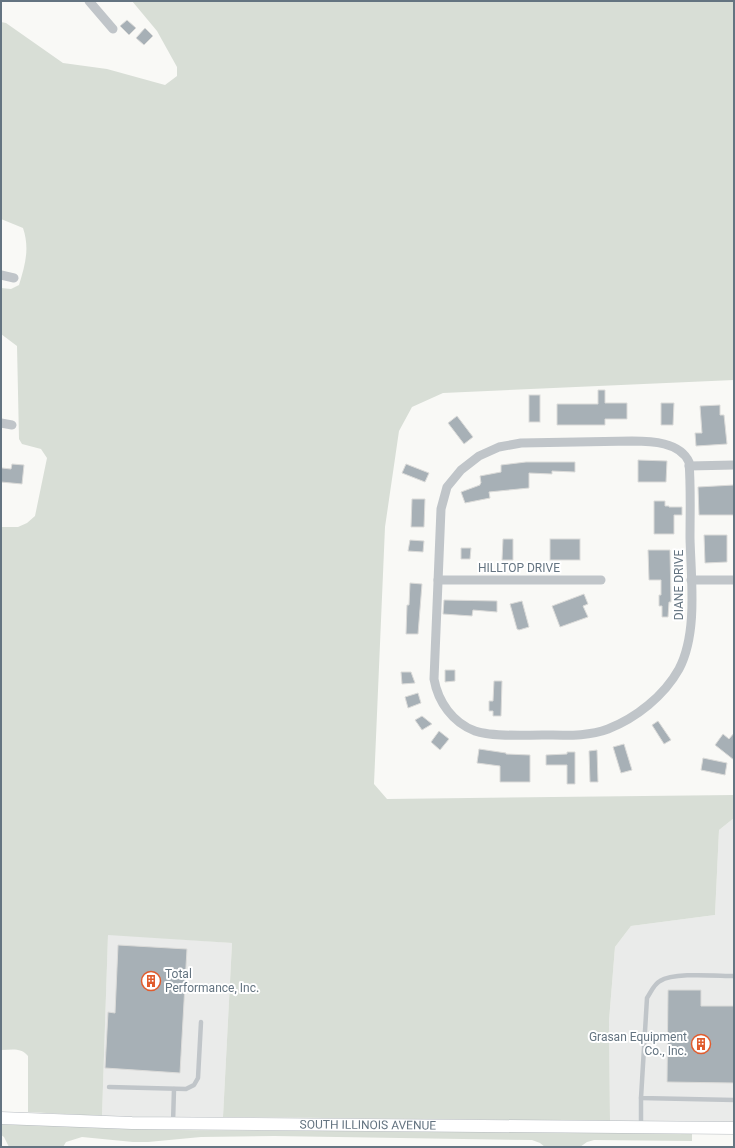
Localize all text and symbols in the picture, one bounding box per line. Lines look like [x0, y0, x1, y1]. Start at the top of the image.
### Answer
street label: DIANE DRIVE [672, 550, 686, 620]
street label: HILLTOP DRIVE [478, 561, 560, 575]
place label: Total Performance, Inc. [165, 967, 259, 995]
building icon: Total Performance, Inc. [140, 970, 162, 992]
place label: Grasan Equipment Co., Inc. [589, 1030, 687, 1058]
building icon: Grasan Equipment Co., Inc. [690, 1033, 712, 1055]
street label: SOUTH ILLINOIS AVENUE [300, 1117, 436, 1133]

